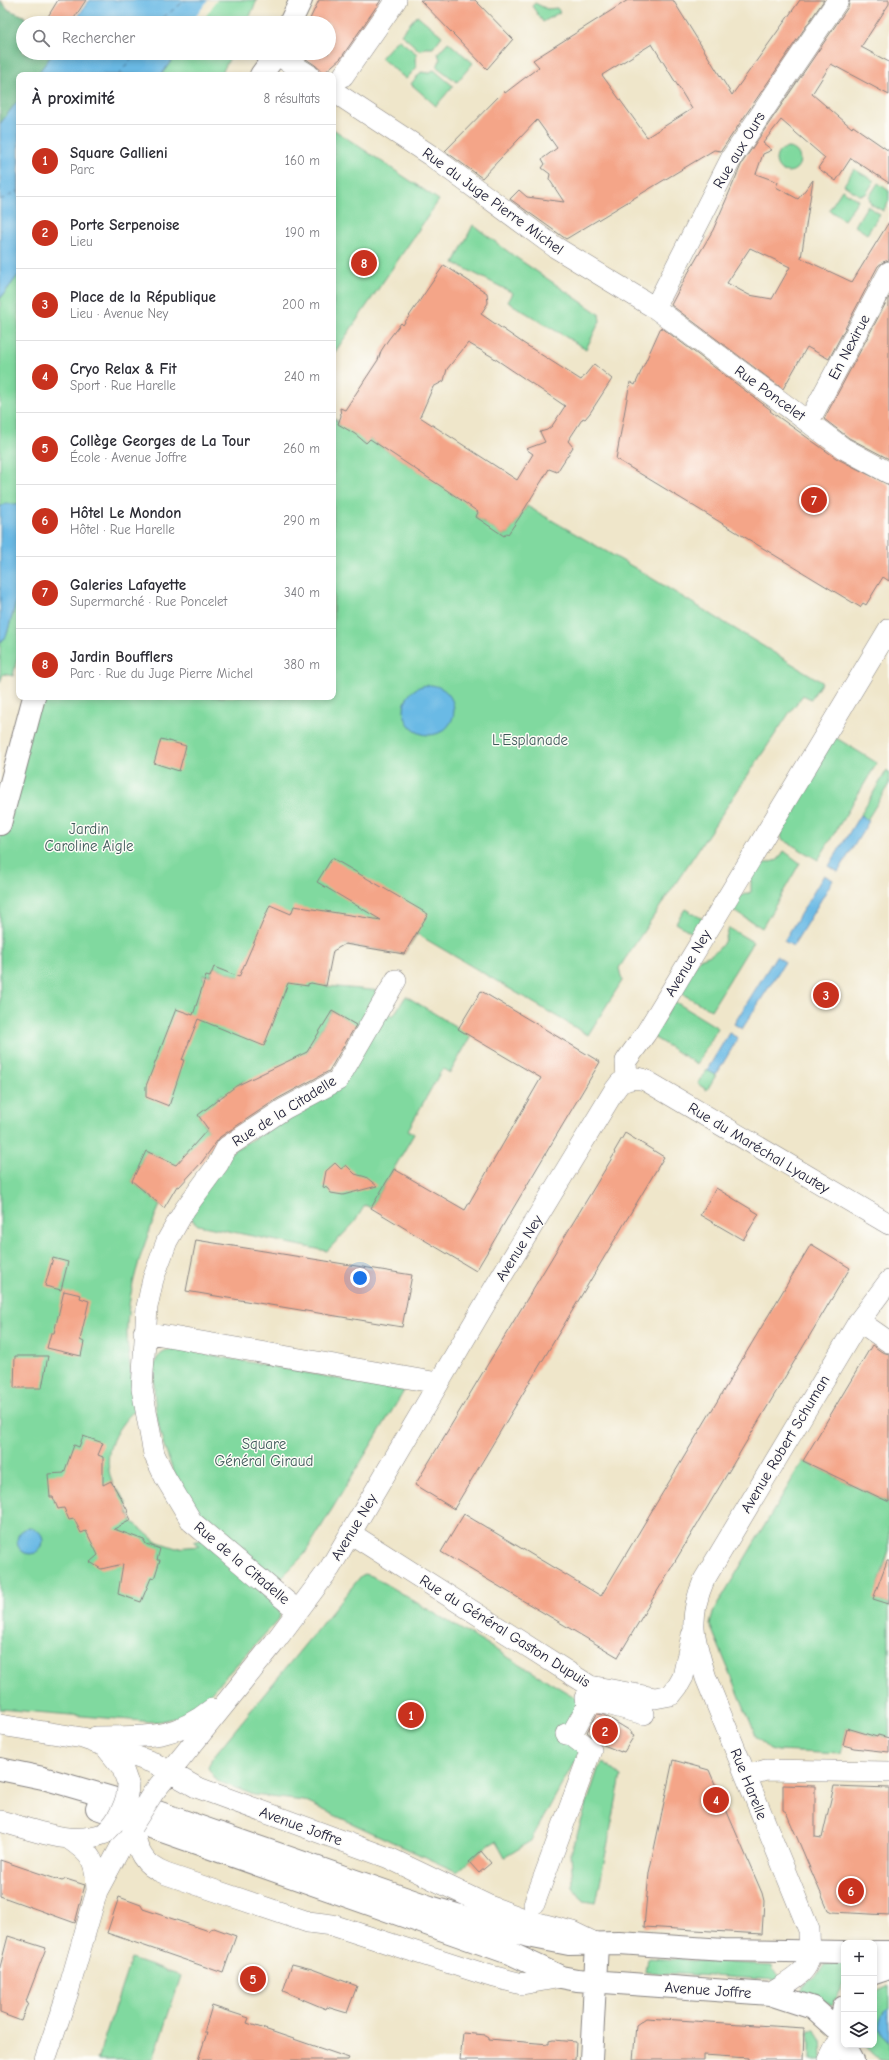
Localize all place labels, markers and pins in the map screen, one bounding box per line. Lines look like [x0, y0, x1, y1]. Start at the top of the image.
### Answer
pin: 8 [351, 248, 377, 278]
pin: 7 [801, 485, 827, 515]
pin: 3 [813, 980, 839, 1010]
pin: 1 [398, 1700, 424, 1730]
pin: 2 [592, 1716, 618, 1746]
pin: 4 [703, 1785, 729, 1815]
pin: 6 [838, 1876, 864, 1906]
pin: 5 [240, 1964, 266, 1994]

